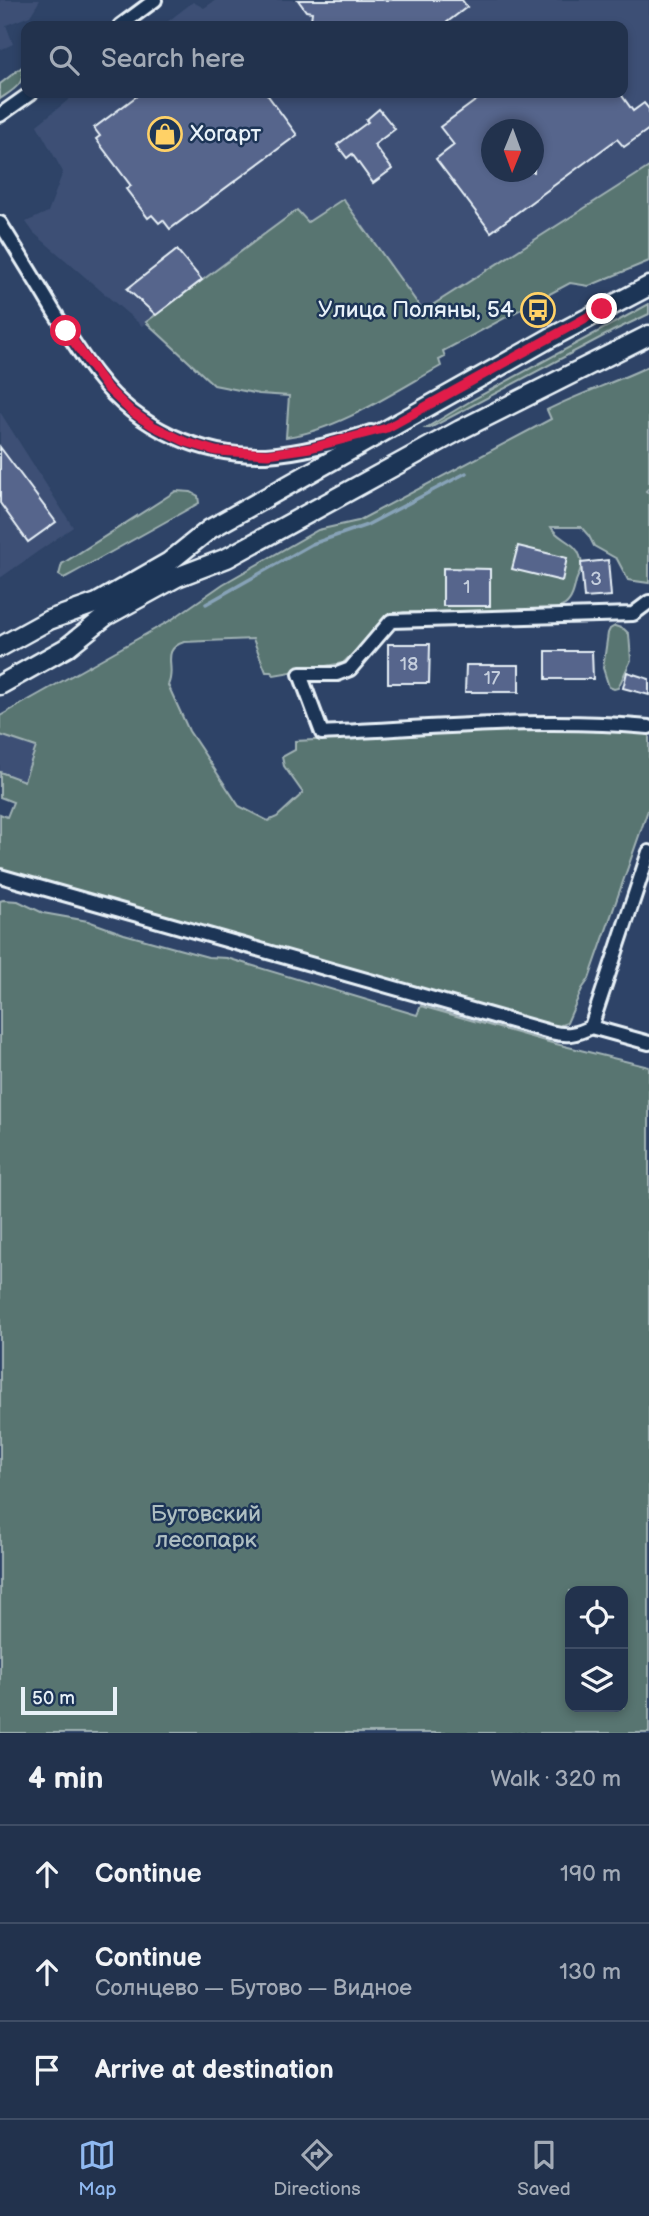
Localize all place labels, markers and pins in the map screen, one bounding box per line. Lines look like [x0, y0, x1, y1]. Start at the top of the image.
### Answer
shop icon: Хогарт [146, 115, 184, 153]
place label: Хогарт [190, 120, 261, 148]
bus stop icon: Улица Поляны, 54 [519, 291, 557, 329]
place label: Улица Поляны, 54 [318, 296, 514, 324]

